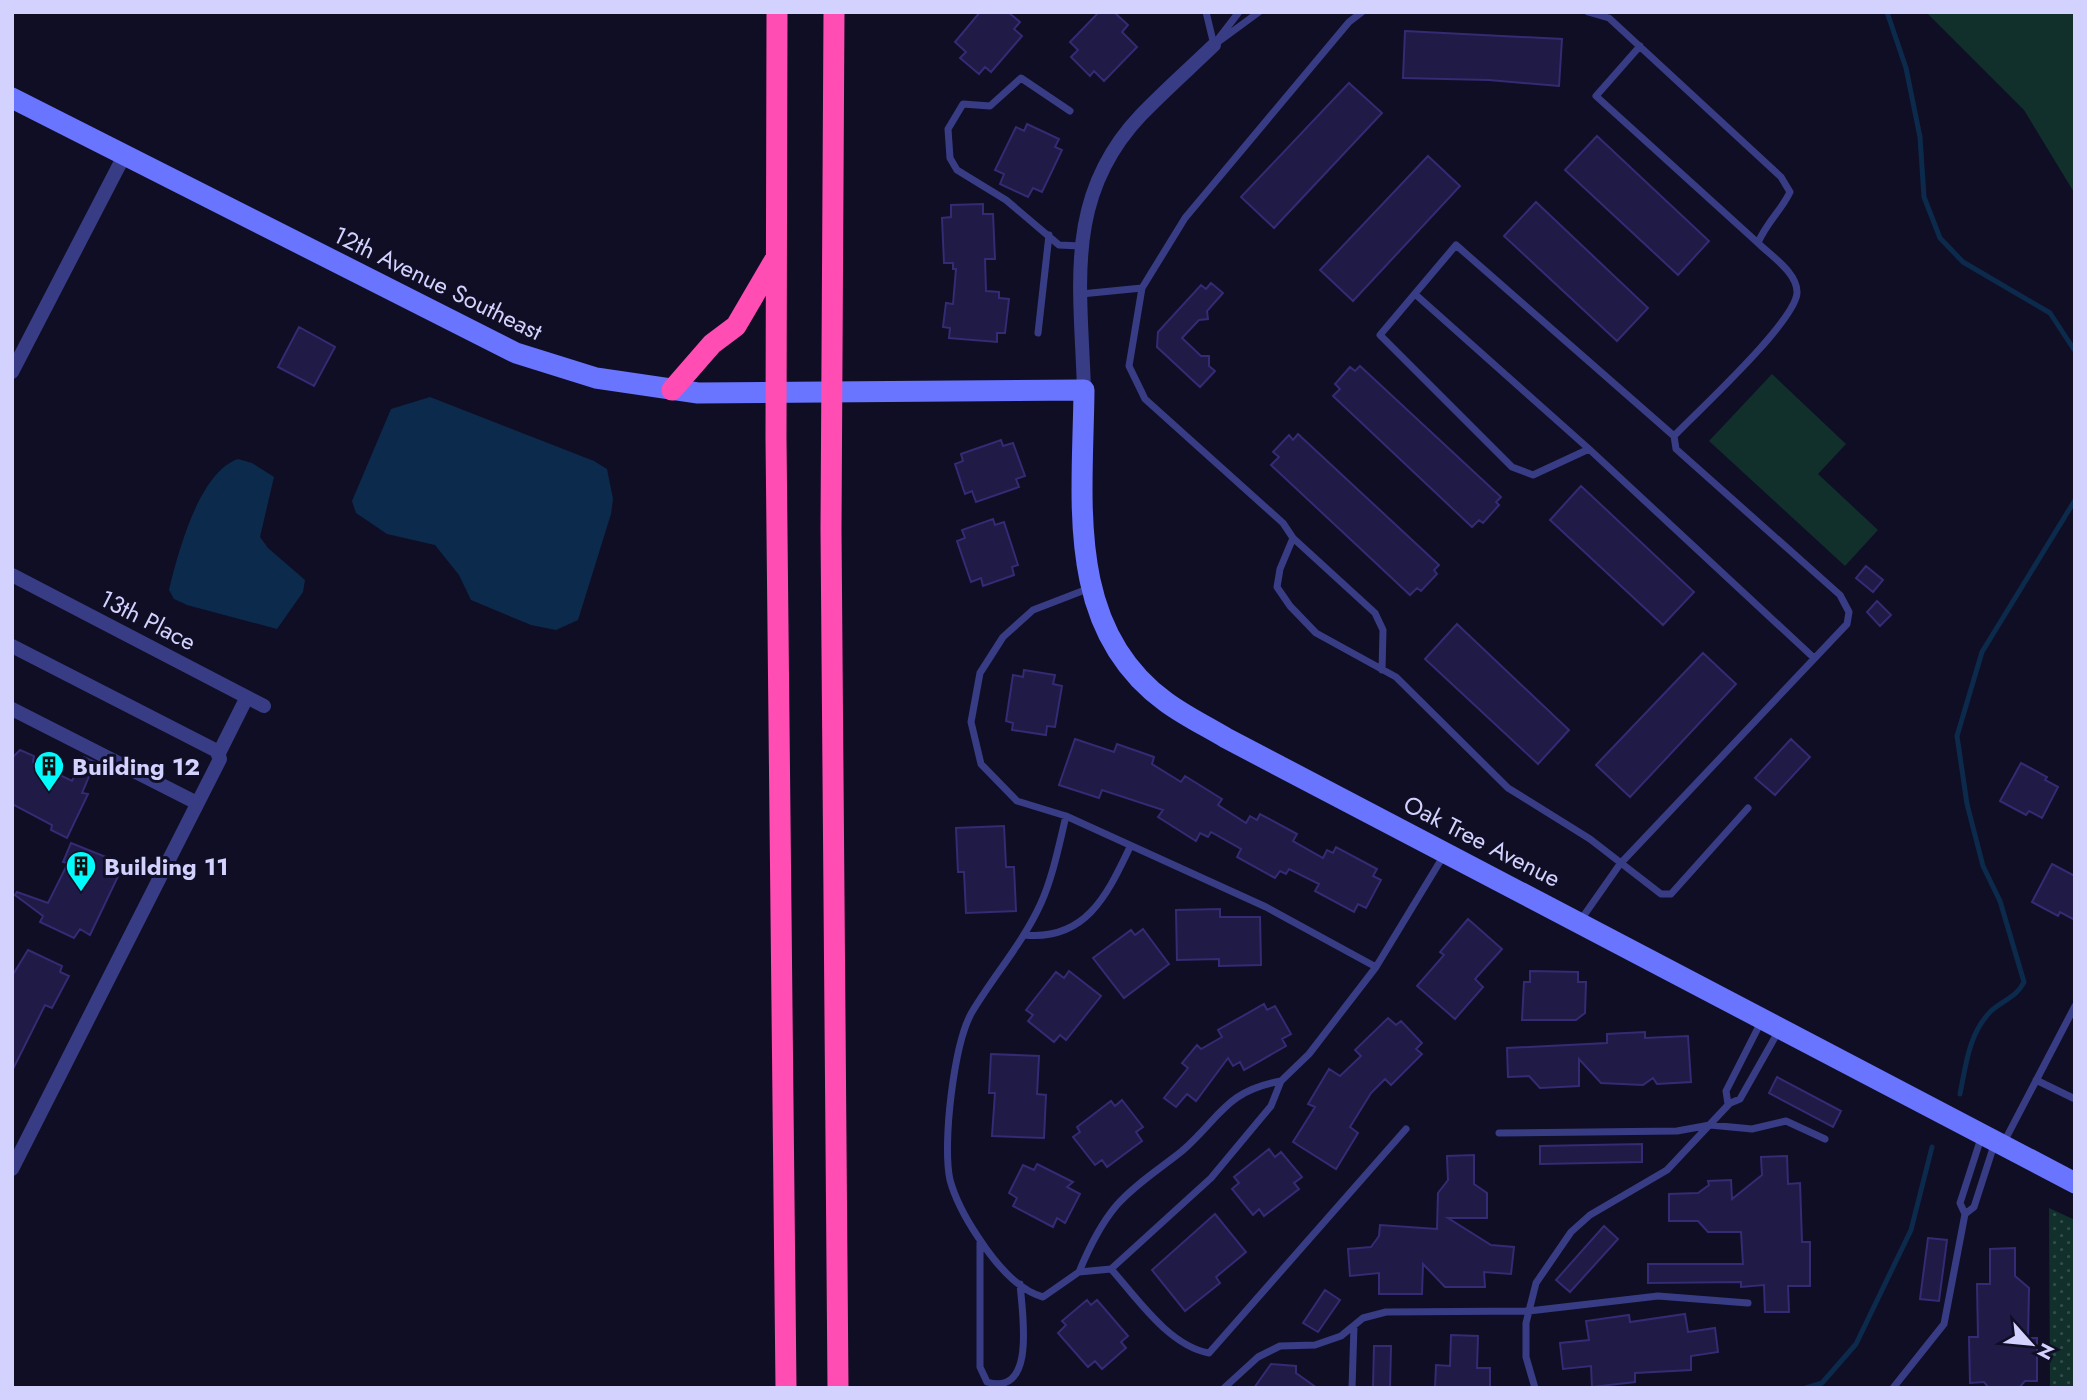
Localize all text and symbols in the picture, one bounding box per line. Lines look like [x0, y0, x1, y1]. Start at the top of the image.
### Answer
street label: 12th Avenue Southeast [328, 217, 549, 349]
street label: 13th Place [94, 581, 202, 659]
building icon: Building 12 [32, 749, 66, 793]
place label: Building 12 [72, 749, 200, 784]
street label: Oak Tree Avenue [1397, 786, 1567, 896]
building icon: Building 11 [64, 849, 98, 893]
place label: Building 11 [104, 849, 228, 884]
north arrow [1996, 1309, 2066, 1379]
text: N [2030, 1339, 2061, 1364]

